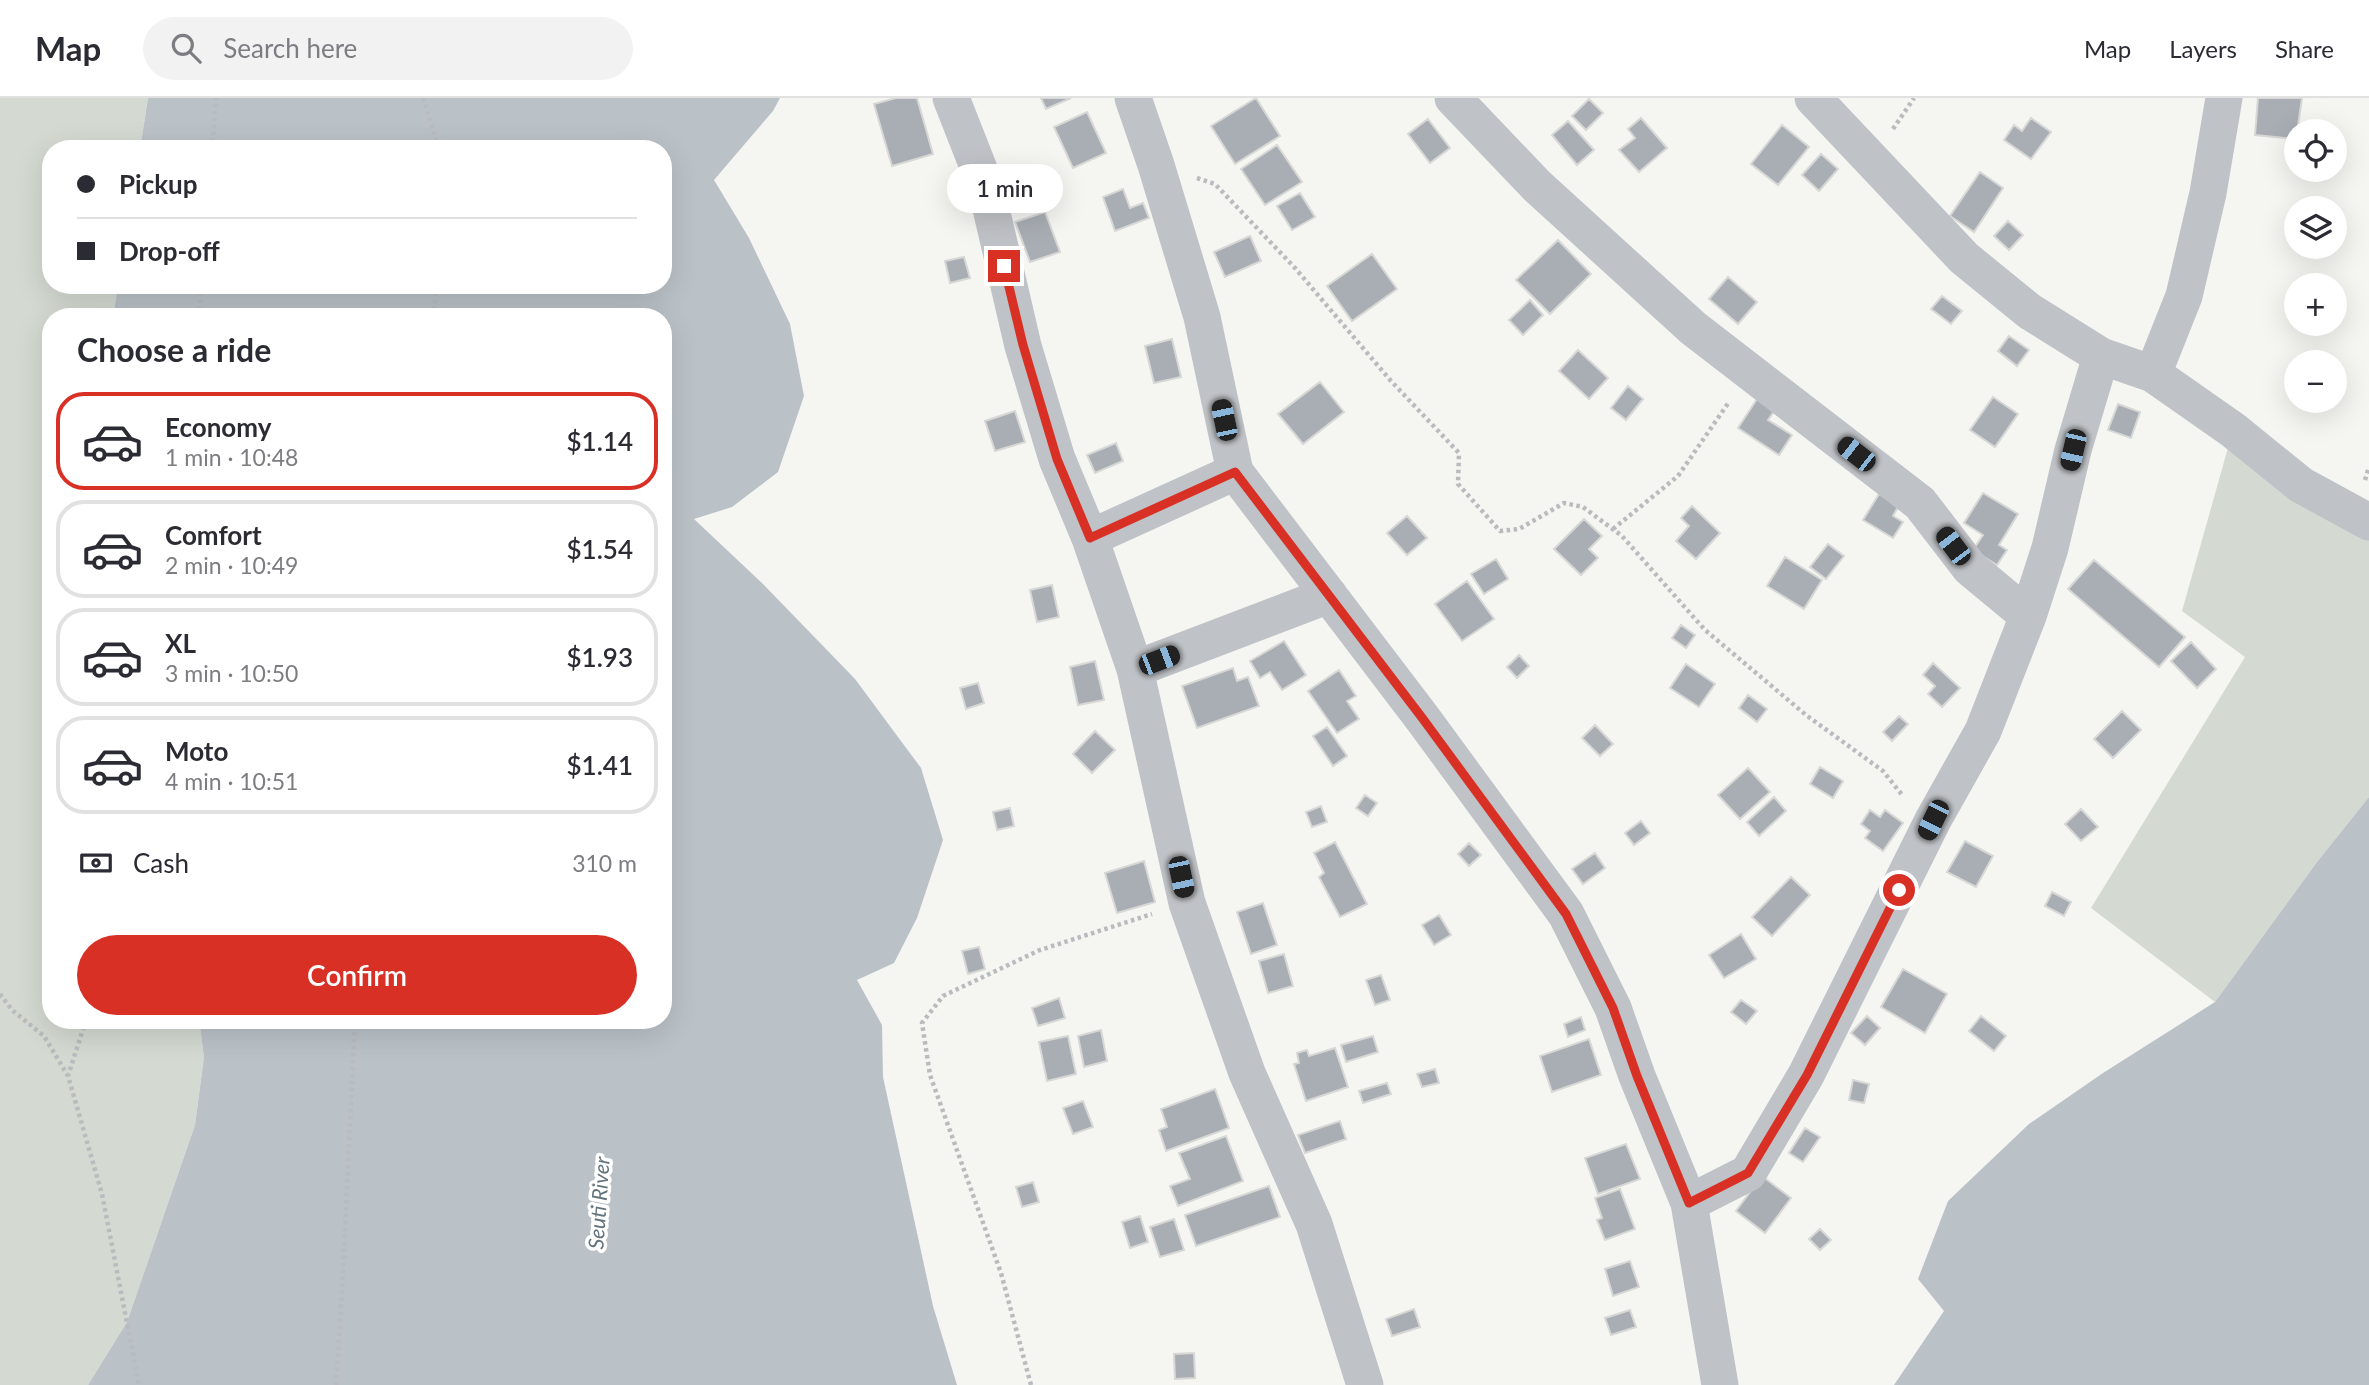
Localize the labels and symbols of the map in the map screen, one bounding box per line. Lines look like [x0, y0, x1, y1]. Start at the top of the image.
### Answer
callout: 1 min [946, 164, 1062, 214]
route end [988, 250, 1020, 282]
car [1210, 397, 1239, 443]
car [2059, 427, 2088, 473]
car [1833, 433, 1880, 475]
car [1932, 523, 1975, 569]
car [1136, 643, 1183, 677]
car [1915, 797, 1952, 843]
car [1167, 854, 1196, 900]
route start [1883, 874, 1915, 906]
water label: Seuti River [582, 1155, 614, 1250]

